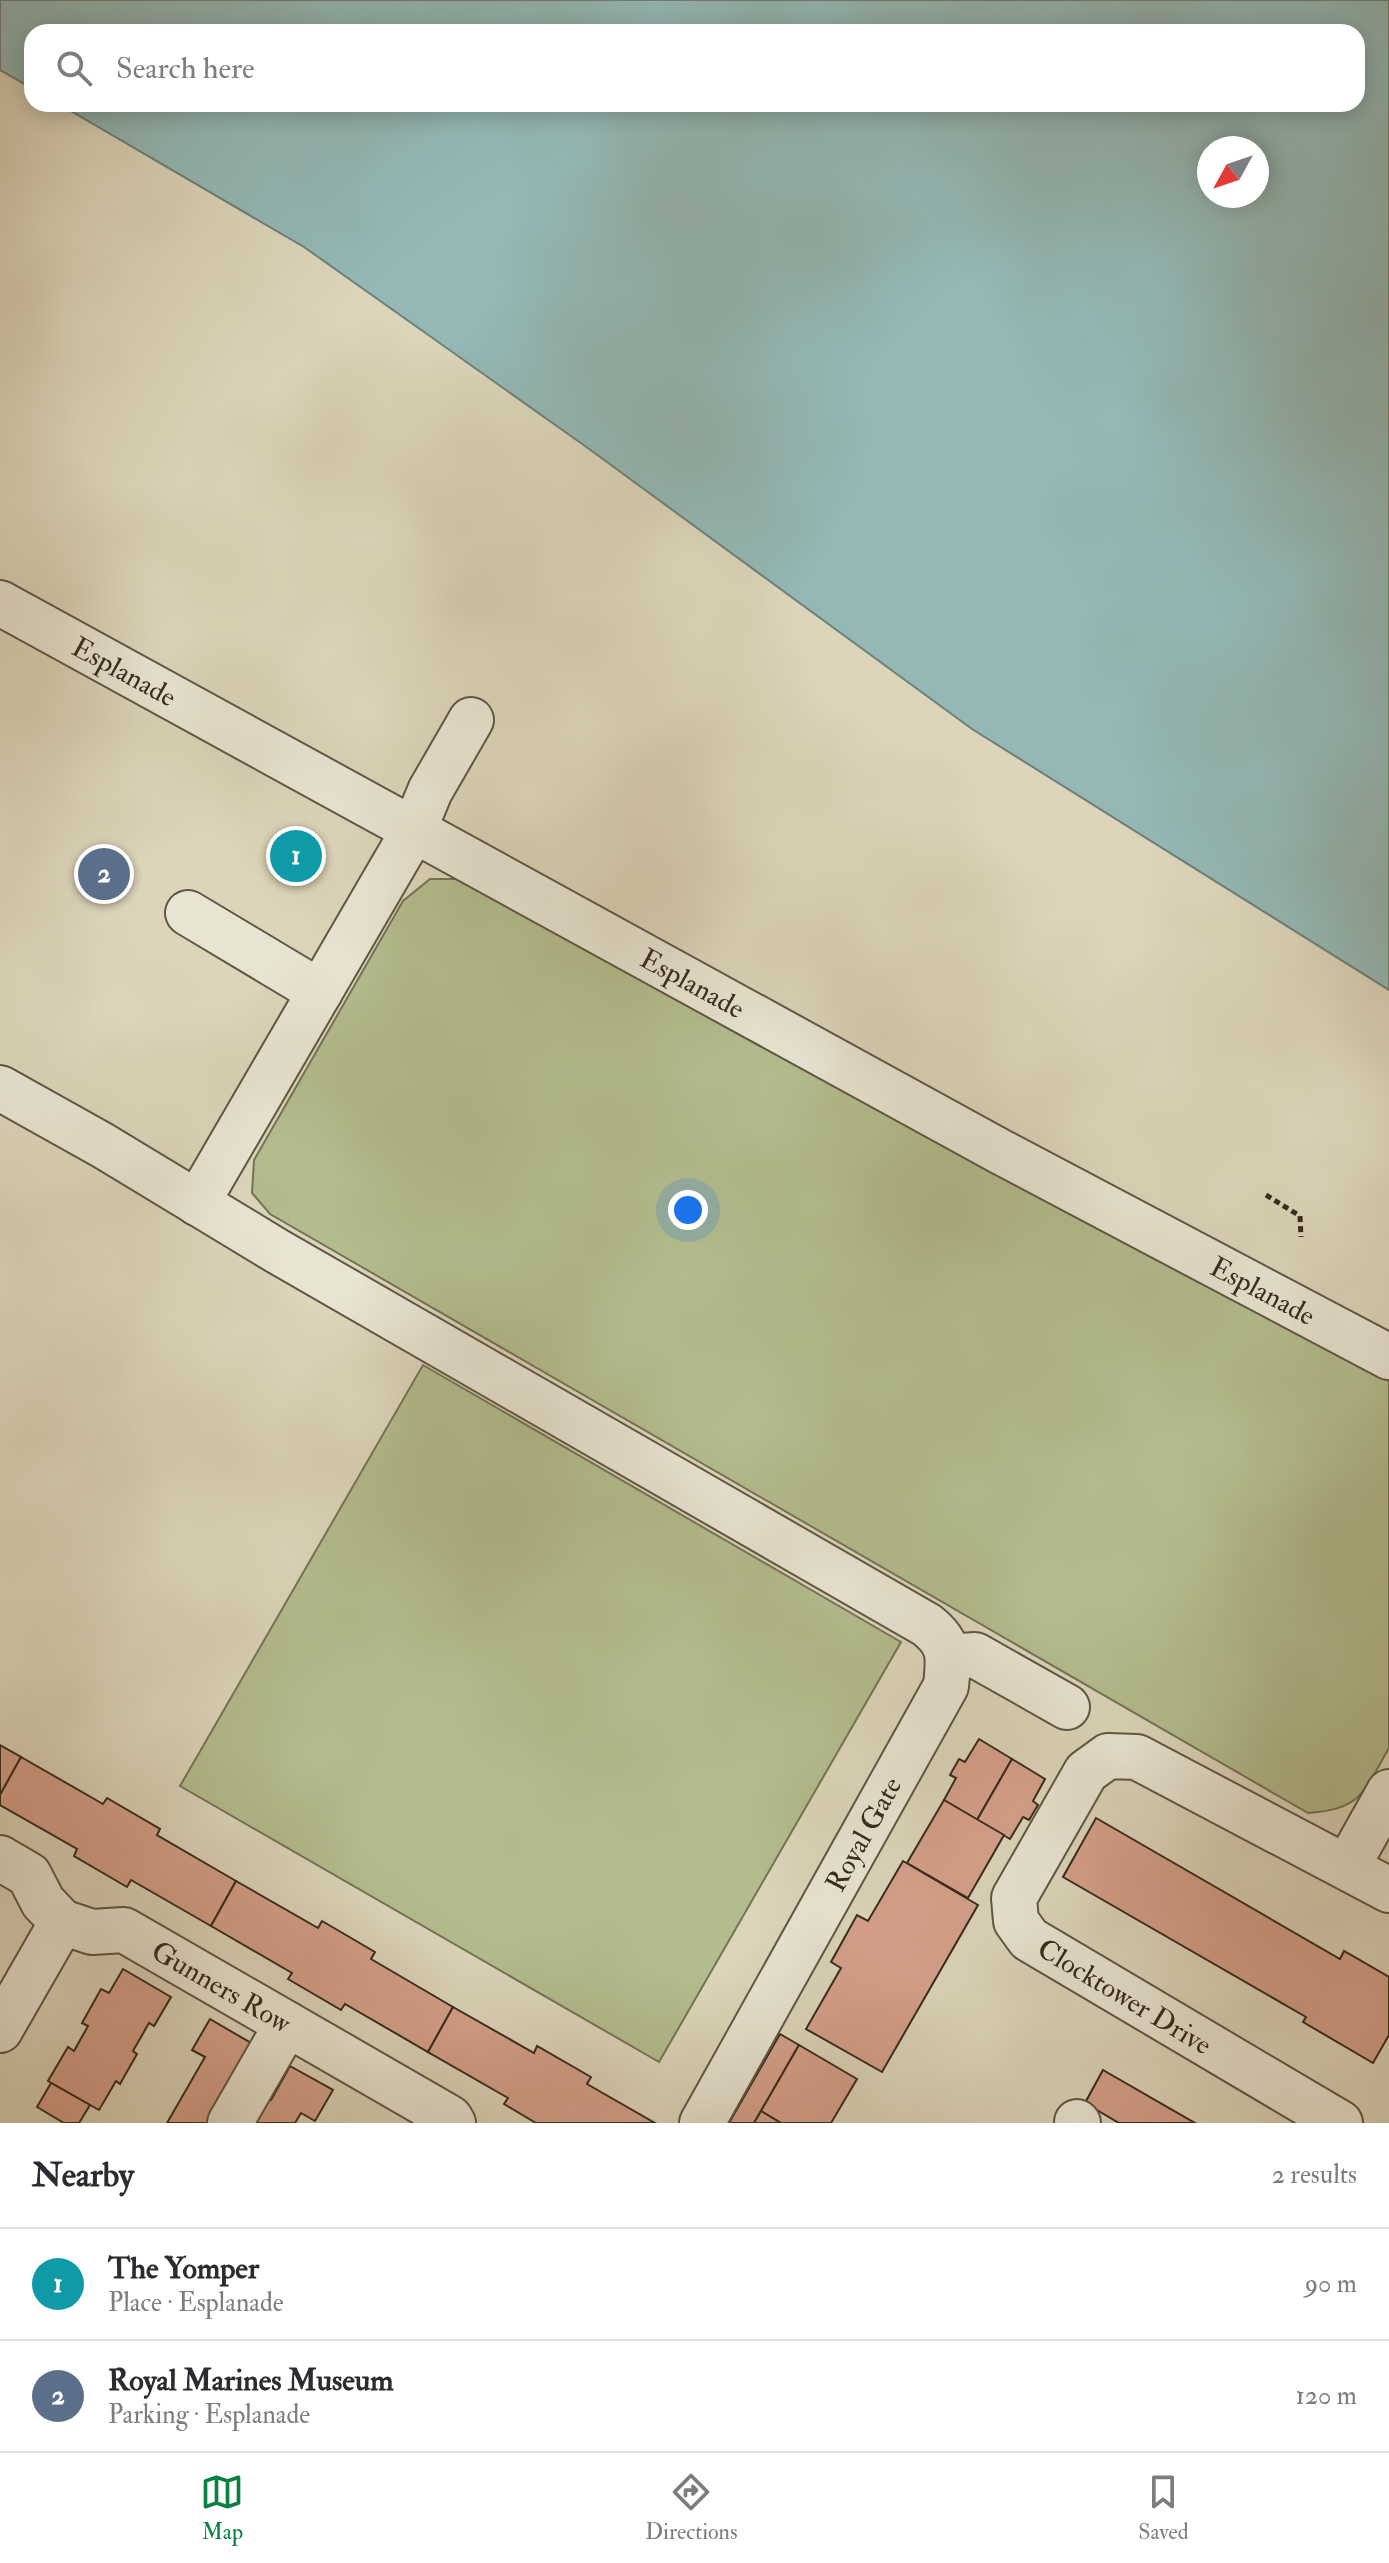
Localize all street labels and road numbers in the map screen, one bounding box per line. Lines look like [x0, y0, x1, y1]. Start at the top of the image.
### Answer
street label: Esplanade [65, 630, 182, 715]
street label: Esplanade [634, 941, 751, 1027]
street label: Esplanade [1204, 1250, 1321, 1334]
street label: Royal Gate [819, 1771, 910, 1898]
street label: Clocktower Drive [1031, 1932, 1218, 2063]
street label: Gunners Row [145, 1934, 297, 2042]

